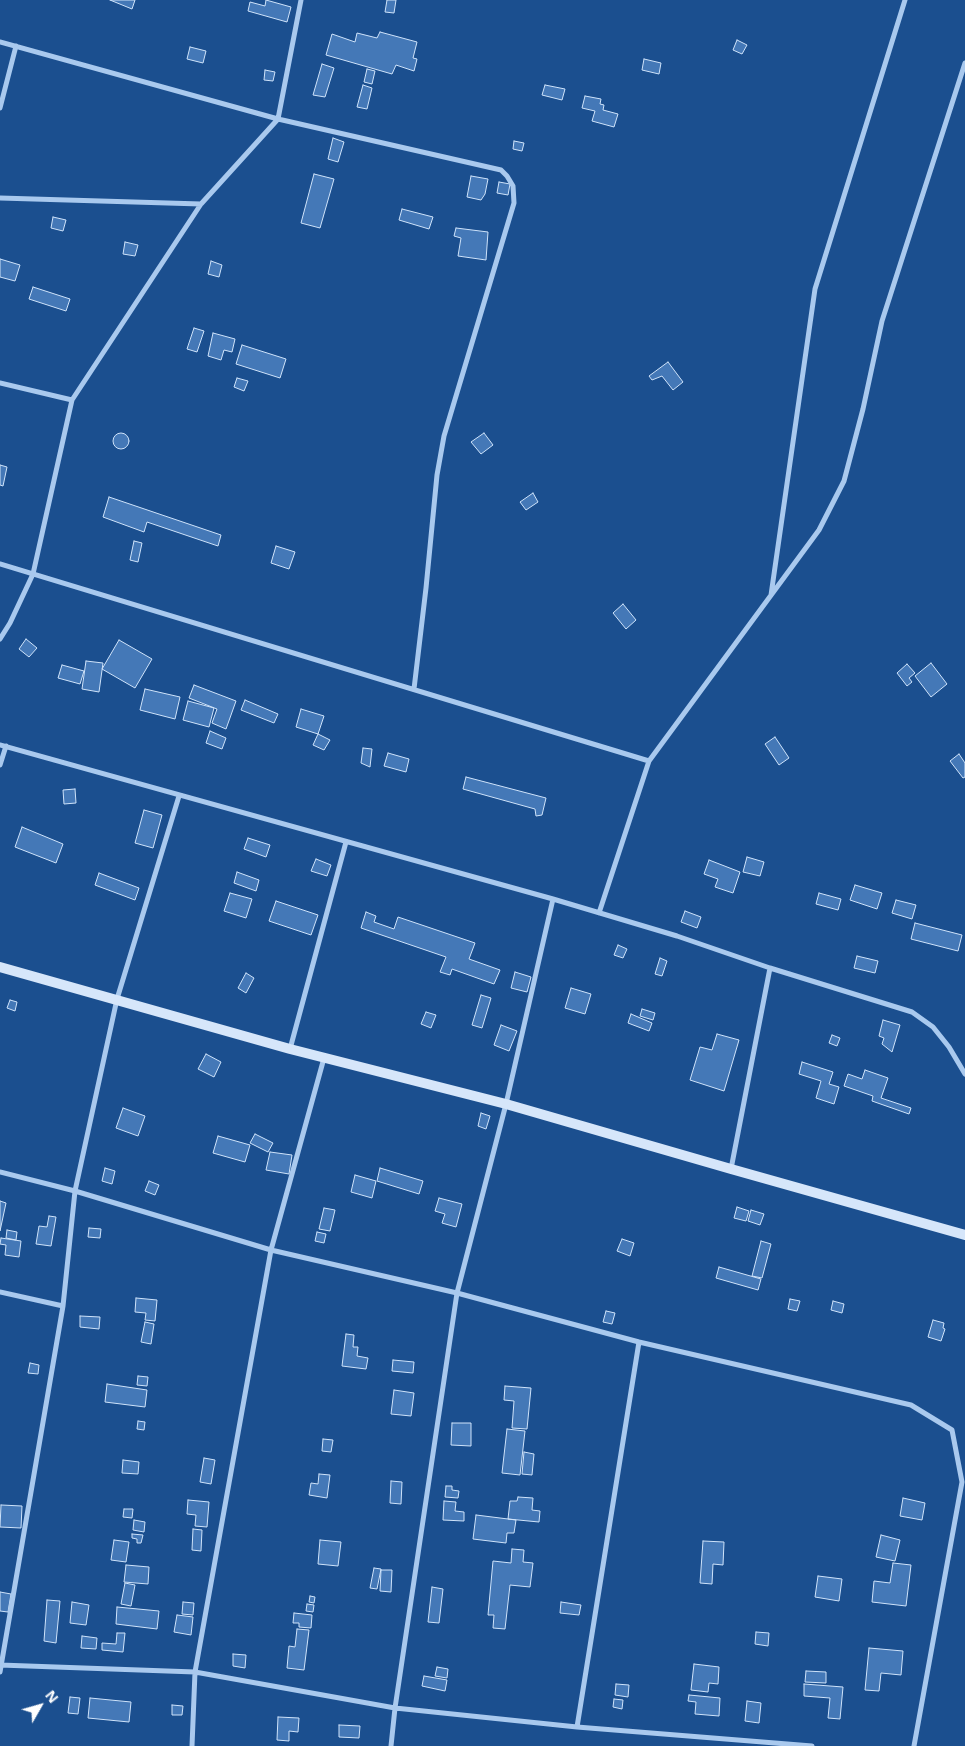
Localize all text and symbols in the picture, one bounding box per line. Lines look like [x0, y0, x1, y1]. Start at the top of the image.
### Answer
north arrow [15, 1681, 65, 1731]
text: N [41, 1686, 63, 1707]

